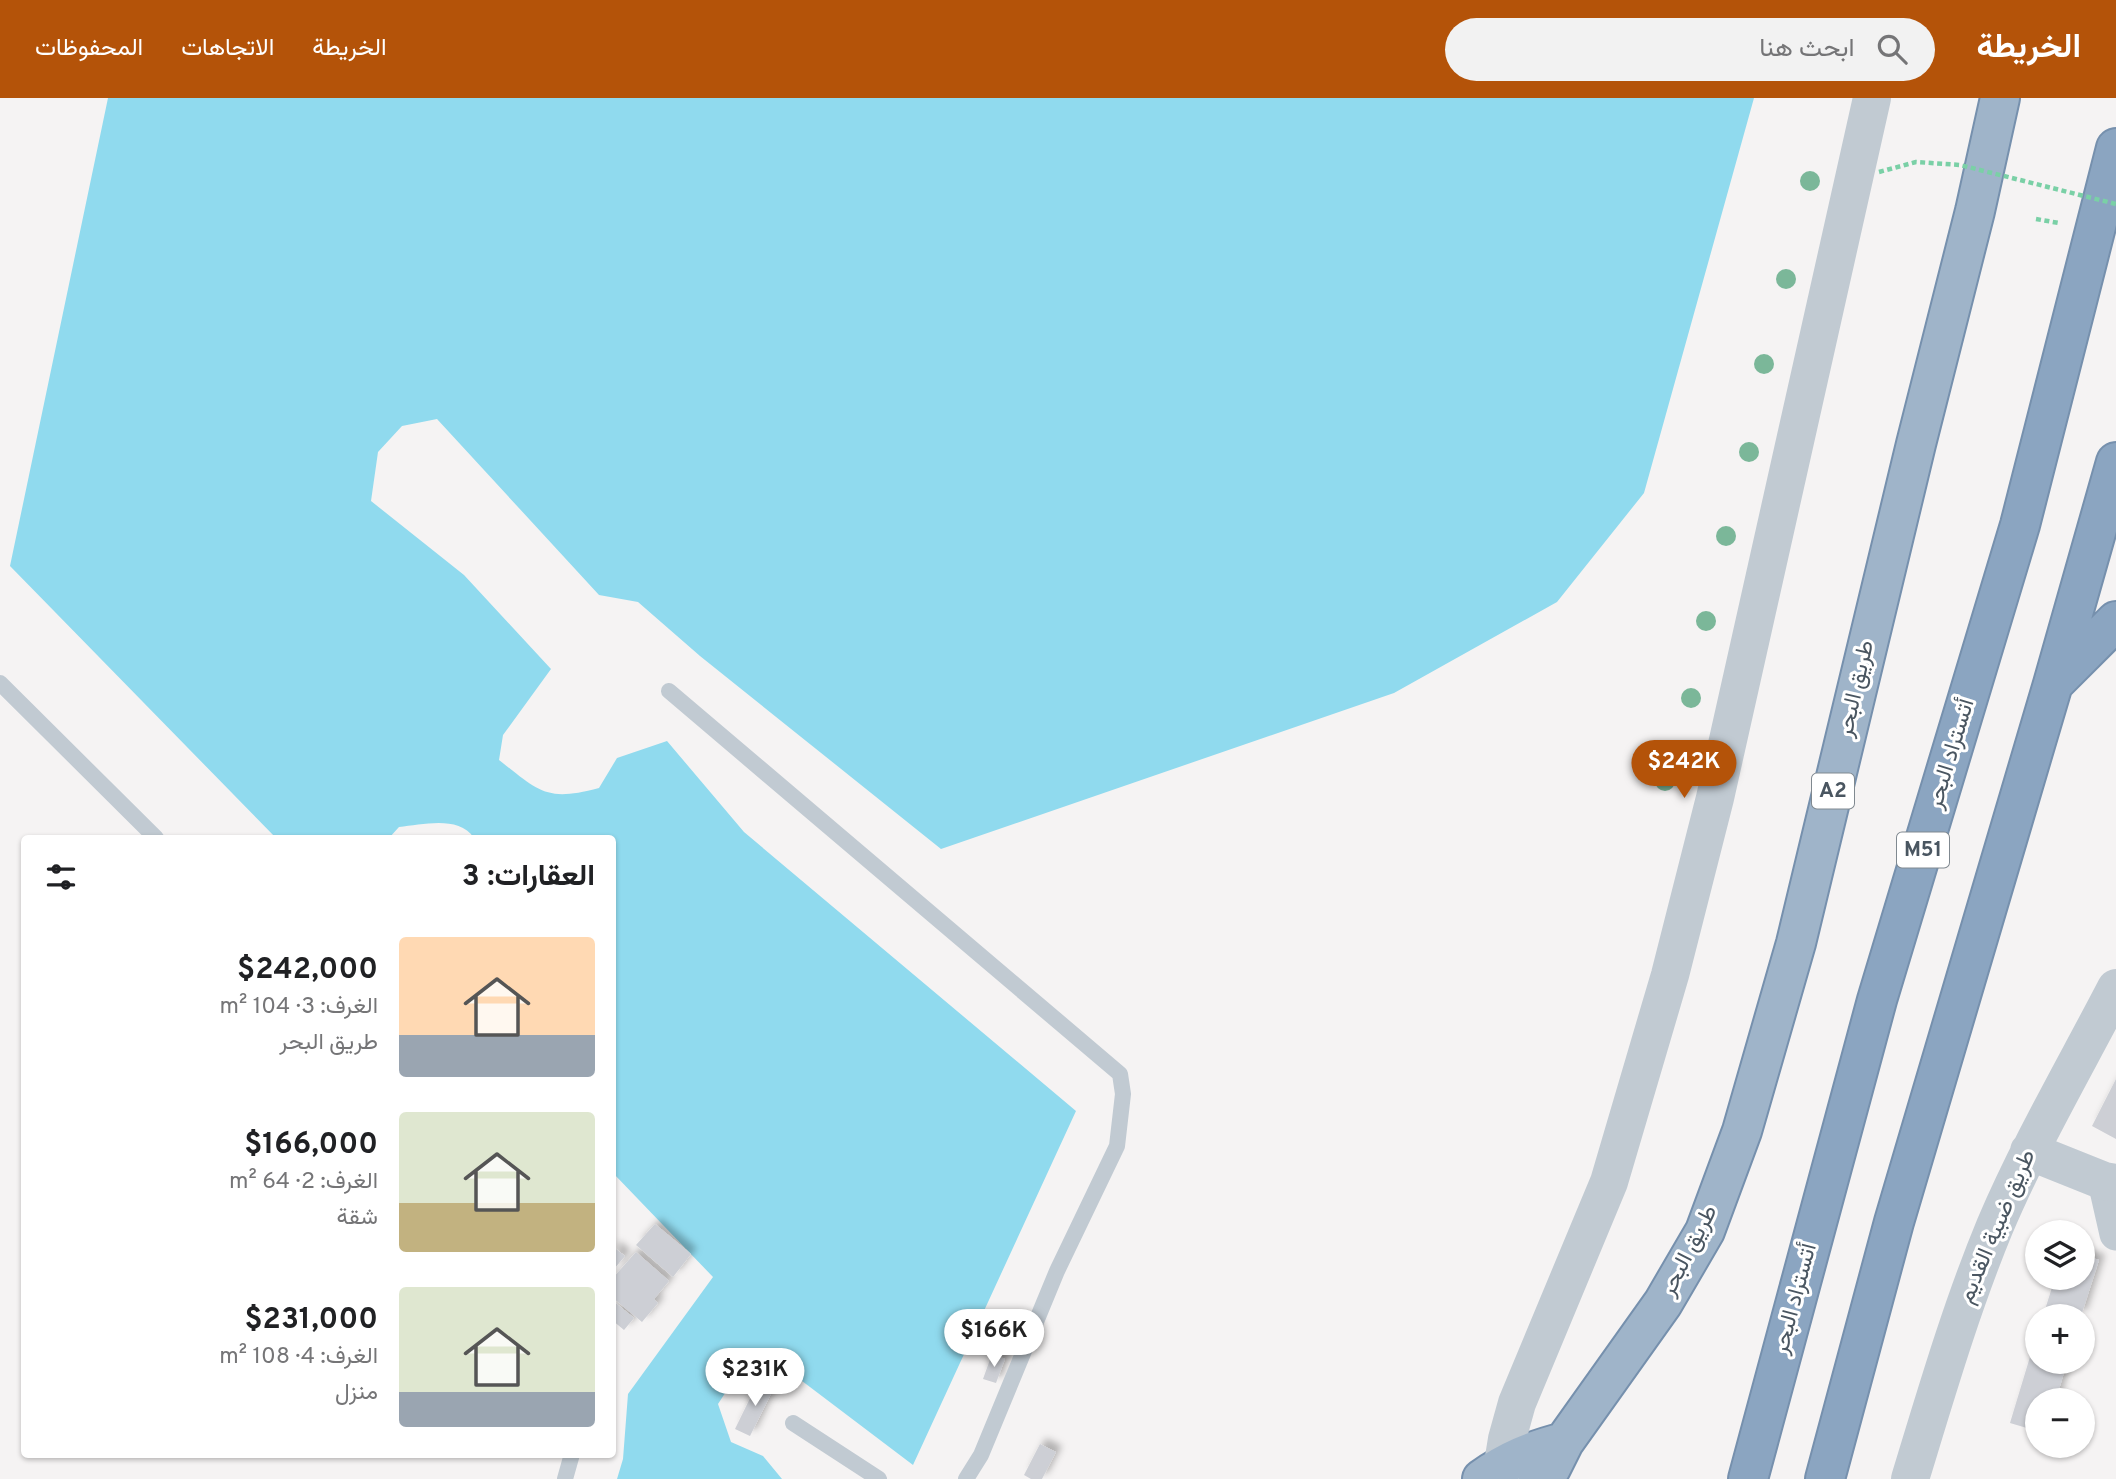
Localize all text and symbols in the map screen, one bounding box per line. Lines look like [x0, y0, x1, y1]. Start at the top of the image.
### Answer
search box [1445, 18, 1935, 81]
text: الخريطة [1977, 28, 2081, 70]
icon: search [1873, 30, 1911, 68]
text: ابحث هنا [1759, 33, 1855, 66]
text: المحفوظات [35, 34, 143, 64]
text: الاتجاهات [181, 34, 274, 64]
text: الخريطة [312, 34, 387, 64]
street label: طريق البحر [1832, 638, 1882, 741]
street label: أتستراد البحر [1921, 695, 1982, 814]
pin: $242K [1635, 740, 1733, 800]
text: $242K [1647, 748, 1721, 777]
road number: A2 [1812, 774, 1854, 808]
road number: M51 [1897, 832, 1949, 868]
icon: filters [42, 858, 80, 896]
text: العقارات: 3 [462, 859, 595, 896]
text: $242,000 [237, 952, 378, 989]
icon: home [455, 965, 539, 1049]
text: الغرف: 3 · 104 m² [220, 993, 378, 1022]
text: طريق البحر [279, 1029, 378, 1058]
text: $166,000 [244, 1127, 378, 1164]
icon: home [455, 1140, 539, 1224]
street label: طريق ضبية القديم [1953, 1146, 2043, 1308]
text: الغرف: 2 · 64 m² [229, 1168, 378, 1197]
street label: طريق البحر [1654, 1200, 1725, 1302]
text: شقة [336, 1204, 378, 1233]
map controls [2025, 1220, 2095, 1458]
button: layers [2025, 1220, 2095, 1290]
street label: أتستراد البحر [1767, 1240, 1825, 1359]
text: $231,000 [244, 1302, 378, 1339]
button: + [2025, 1304, 2095, 1374]
pin: $166K [945, 1310, 1043, 1369]
icon: home [455, 1315, 539, 1399]
text: $166K [960, 1317, 1028, 1346]
text: الغرف: 4 · 108 m² [219, 1343, 378, 1372]
pin: $231K [706, 1348, 804, 1408]
text: $231K [721, 1356, 789, 1385]
text: منزل [335, 1379, 378, 1408]
button: − [2025, 1388, 2095, 1458]

